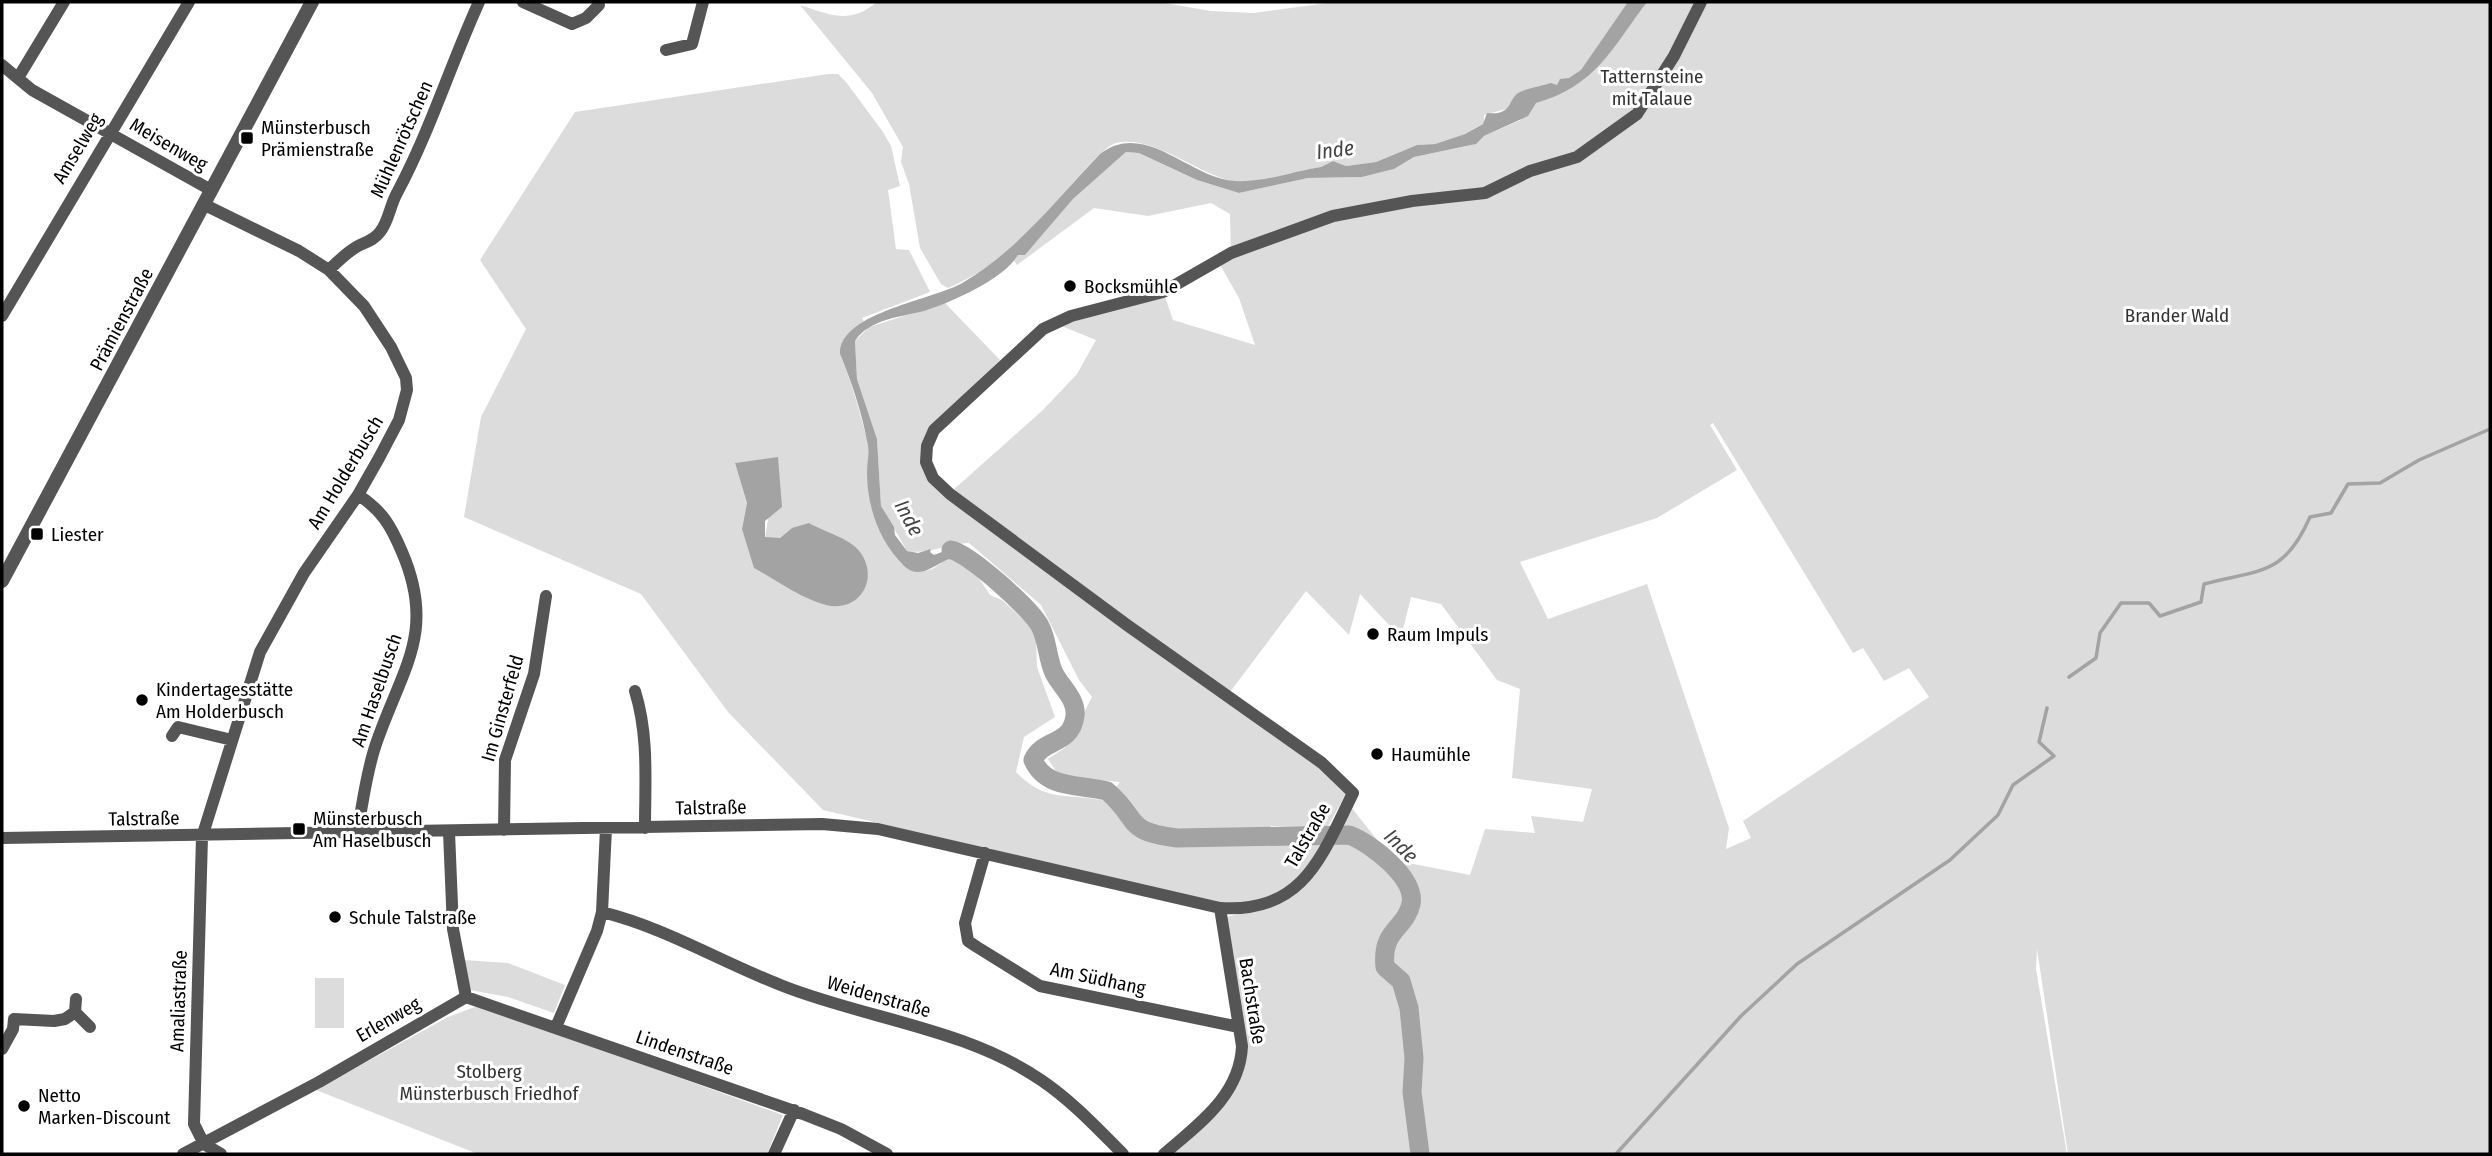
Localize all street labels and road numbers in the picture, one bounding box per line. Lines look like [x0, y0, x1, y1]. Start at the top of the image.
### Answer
street label: Mühlenrötschen [365, 77, 438, 201]
street label: Amselweg [48, 109, 107, 188]
street label: Meisenweg [126, 113, 212, 176]
street label: Prämienstraße [85, 264, 158, 374]
street label: Am Holderbusch [303, 411, 388, 533]
street label: Am Haselbusch [346, 630, 407, 750]
street label: Im Ginsterfeld [476, 652, 529, 764]
street label: Talstraße [675, 795, 747, 820]
street label: Talstraße [1280, 799, 1335, 872]
street label: Talstraße [108, 806, 180, 831]
street label: Amaliastraße [165, 950, 192, 1052]
street label: Bachstraße [1234, 956, 1271, 1046]
street label: Am Südhang [1048, 957, 1148, 1000]
street label: Weidenstraße [824, 971, 933, 1022]
street label: Erlenweg [352, 992, 425, 1047]
street label: Lindenstraße [633, 1025, 737, 1080]

